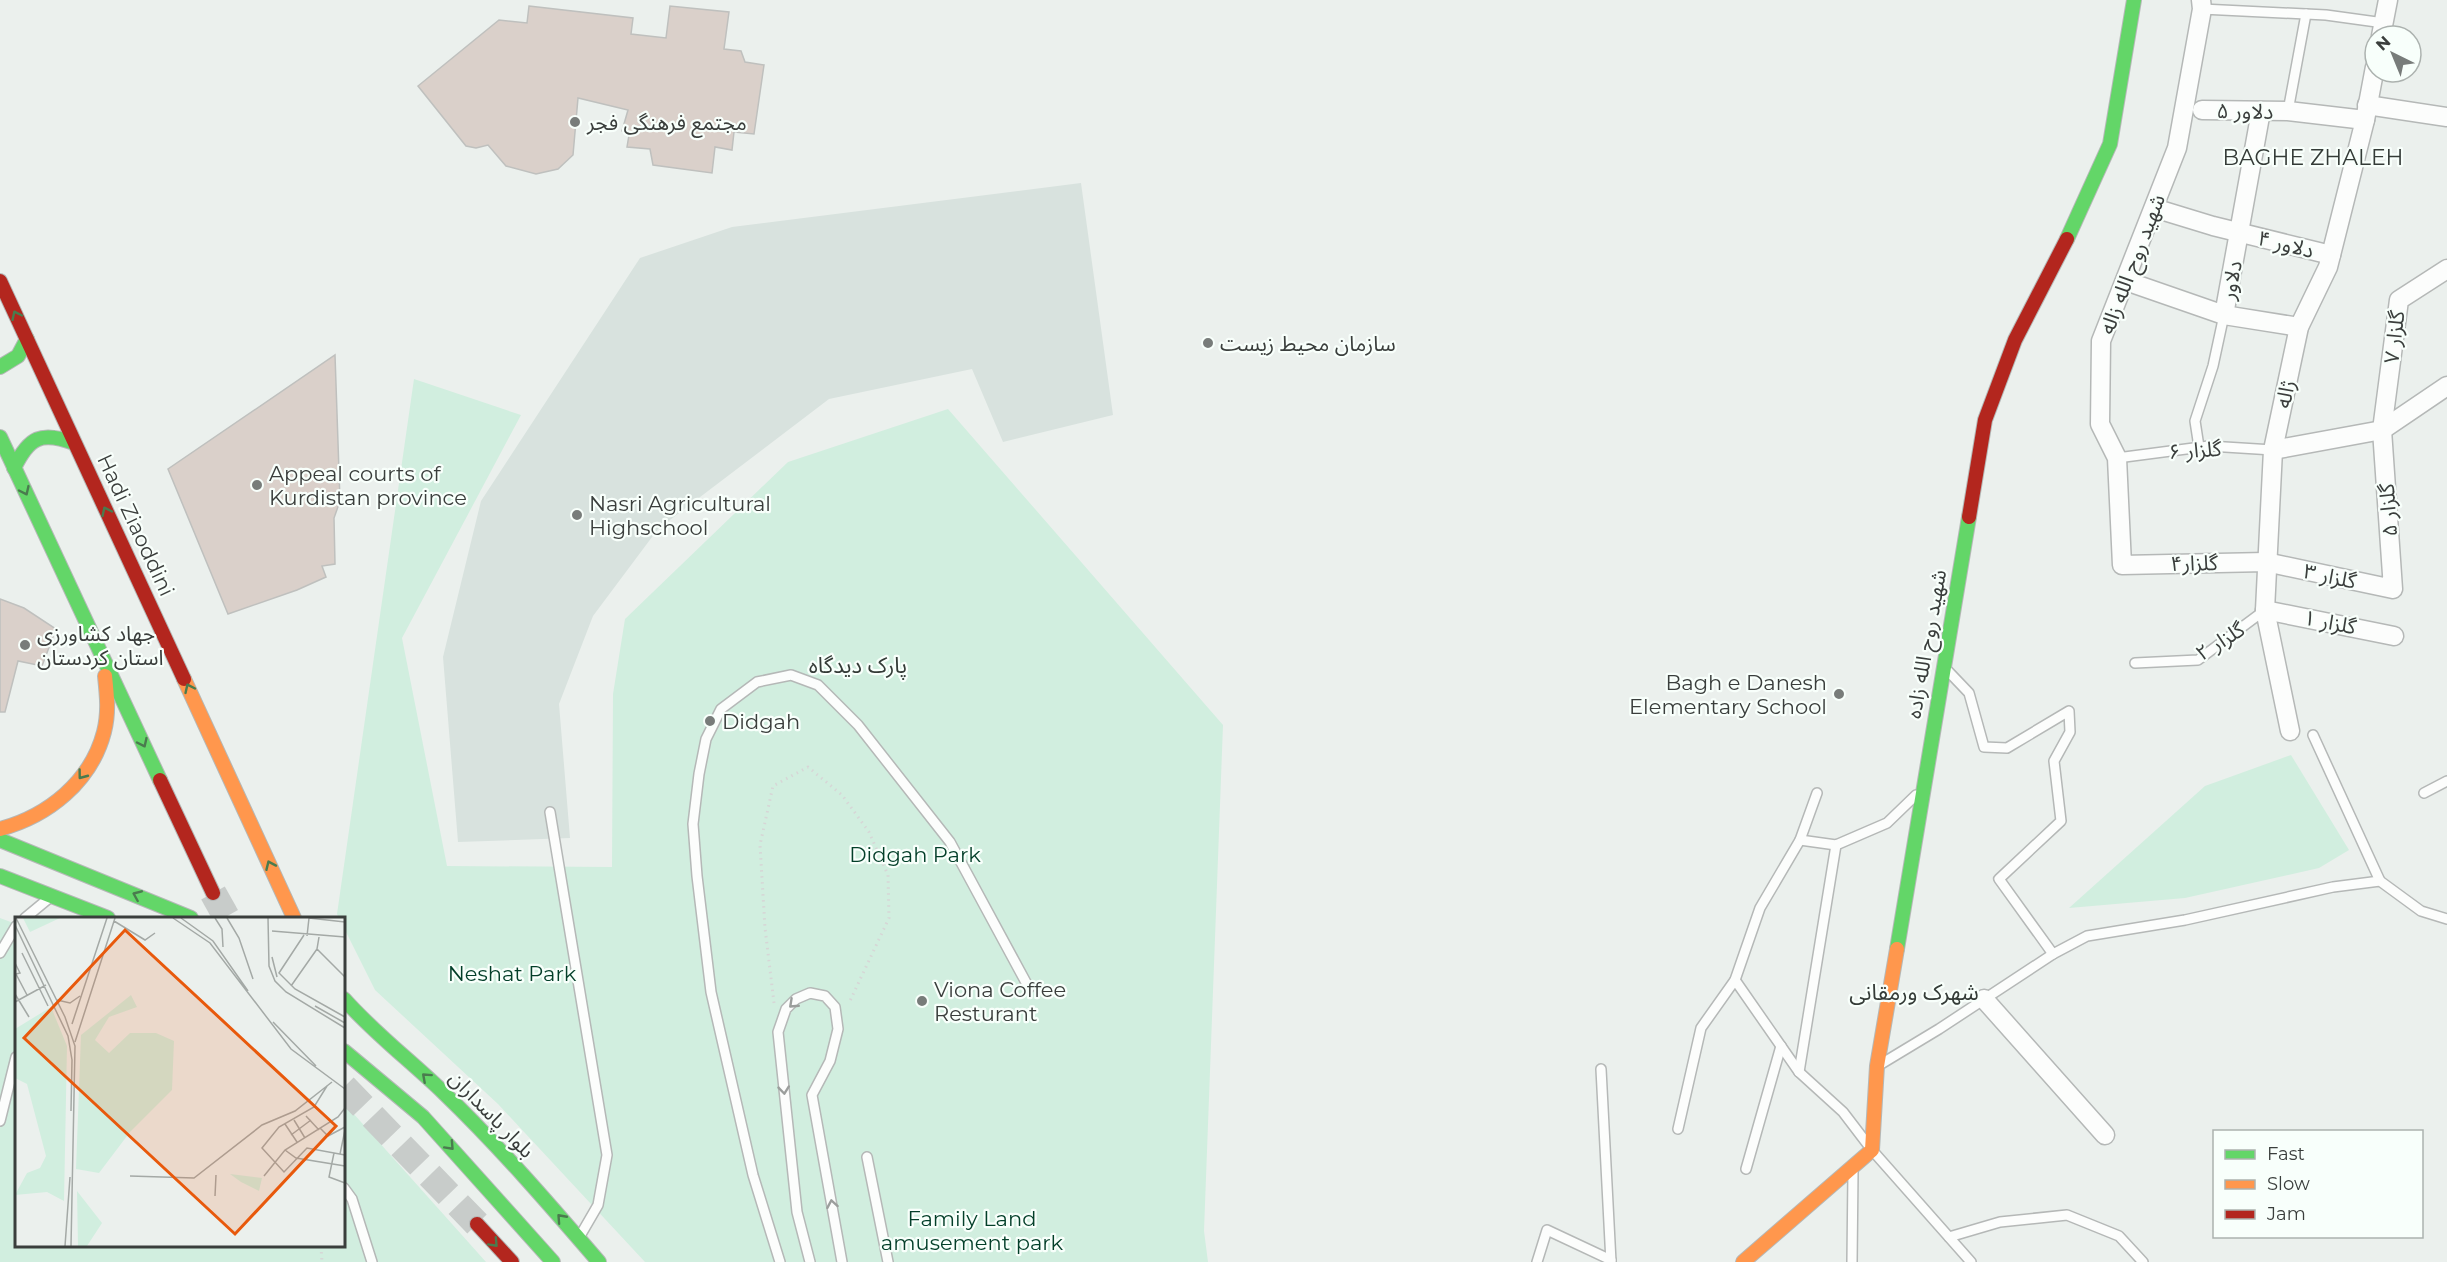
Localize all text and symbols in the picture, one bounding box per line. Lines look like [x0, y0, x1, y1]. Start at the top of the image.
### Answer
north arrow [2363, 24, 2423, 84]
text: N [2372, 32, 2394, 55]
street label: دلاور ۵ [2216, 98, 2274, 124]
place label: مجتمع فرهنگی فجر [586, 110, 747, 138]
marker: مجتمع فرهنگی فجر [568, 115, 582, 129]
district label: BAGHE ZHALEH [2223, 144, 2403, 171]
street label: شهید روح الله زاله [2094, 190, 2173, 339]
street label: دلاور ۴ [2255, 225, 2317, 263]
street label: دلاور [2215, 258, 2247, 303]
street label: گلزار ۷ [2378, 309, 2410, 365]
one-way arrow [11, 311, 23, 322]
place label: سازمان محیط زیست [1220, 331, 1396, 356]
marker: سازمان محیط زیست [1201, 336, 1215, 350]
street label: ژاله [2270, 378, 2300, 410]
street label: گلزار ۶ [2168, 436, 2223, 464]
street label: Hadi Ziaoddini [92, 450, 180, 600]
place label: Appeal courts of Kurdistan province [269, 461, 467, 510]
marker: Appeal courts of Kurdistan province [250, 478, 264, 492]
street label: گلزار ۵ [2374, 482, 2402, 537]
one-way arrow [17, 484, 29, 495]
place label: Nasri Agricultural Highschool [589, 491, 771, 540]
one-way arrow [102, 507, 114, 518]
marker: Nasri Agricultural Highschool [570, 508, 584, 522]
street label: گلزار۴ [2170, 550, 2218, 576]
street label: گلزار ۳ [2301, 558, 2359, 594]
street label: شهید روح الله زاده [1901, 568, 1954, 721]
street label: گلزار ۱ [2302, 605, 2359, 639]
street label: گلزار ۲ [2191, 616, 2249, 666]
place label: جهاد کشاورزی استان کردستان [37, 621, 163, 670]
marker: جهاد کشاورزی استان کردستان [18, 638, 32, 652]
district label: پارک دیدگاه [809, 652, 907, 680]
place label: Bagh e Danesh Elementary School [1629, 670, 1827, 719]
one-way arrow [184, 683, 196, 694]
marker: Bagh e Danesh Elementary School [1832, 687, 1846, 701]
place label: Didgah [722, 709, 800, 734]
marker: Didgah [703, 714, 717, 728]
one-way arrow [136, 737, 148, 748]
one-way arrow [79, 768, 90, 779]
park label: Didgah Park [849, 842, 981, 867]
one-way arrow [266, 861, 278, 872]
one-way arrow [133, 890, 144, 902]
inset map [15, 917, 345, 1247]
park label: Neshat Park [448, 961, 577, 986]
place label: Viona Coffee Resturant [934, 977, 1066, 1026]
district label: شهرک ورمقانی [1849, 979, 1979, 1006]
marker: Viona Coffee Resturant [915, 994, 929, 1008]
one-way arrow [789, 997, 799, 1008]
street label: بلوار پاسداران [443, 1065, 540, 1164]
one-way arrow [422, 1073, 433, 1084]
one-way arrow [777, 1086, 790, 1095]
legend [2213, 1130, 2423, 1238]
one-way arrow [443, 1139, 454, 1149]
text: Fast [2267, 1143, 2305, 1165]
text: Slow [2267, 1173, 2310, 1195]
one-way arrow [826, 1200, 839, 1210]
text: Jam [2266, 1203, 2306, 1225]
park label: Family Land amusement park [881, 1206, 1064, 1255]
one-way arrow [557, 1214, 568, 1225]
one-way arrow [487, 1236, 498, 1247]

